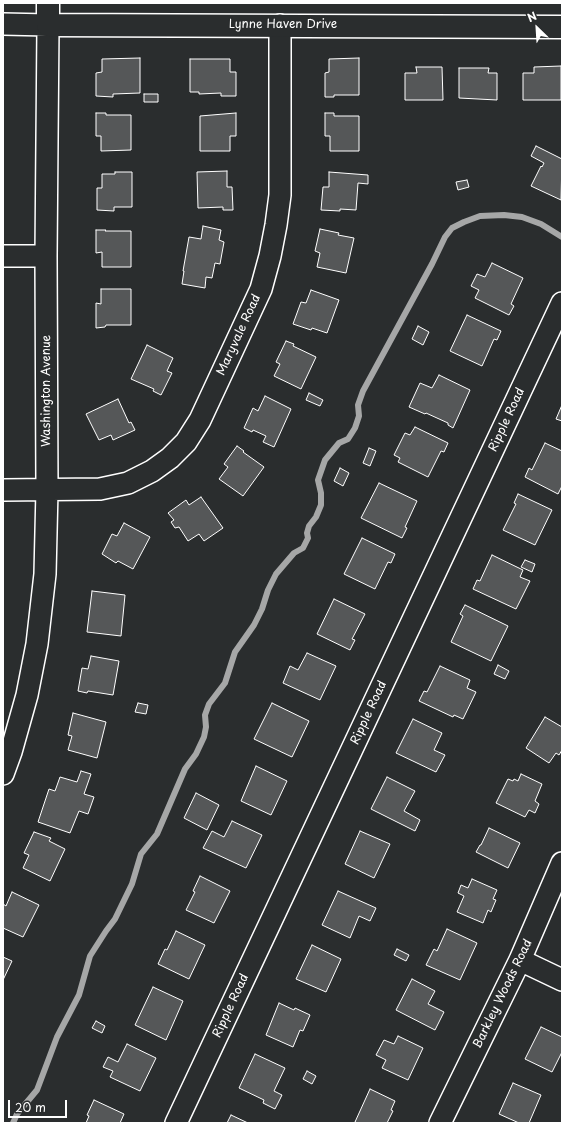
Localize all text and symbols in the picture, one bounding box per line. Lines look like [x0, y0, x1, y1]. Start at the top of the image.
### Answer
text: N [524, 7, 539, 26]
north arrow [517, 8, 557, 48]
street label: Lynne Haven Drive [229, 18, 337, 32]
street label: Maryvale Road [214, 292, 264, 378]
street label: Washington Avenue [40, 335, 54, 447]
street label: Ripple Road [486, 386, 528, 454]
street label: Ripple Road [348, 679, 390, 747]
street label: Barkley Woods Road [470, 937, 536, 1051]
street label: Ripple Road [210, 972, 252, 1040]
scale bar [10, 1092, 69, 1118]
text: 20 m [15, 1098, 46, 1116]

